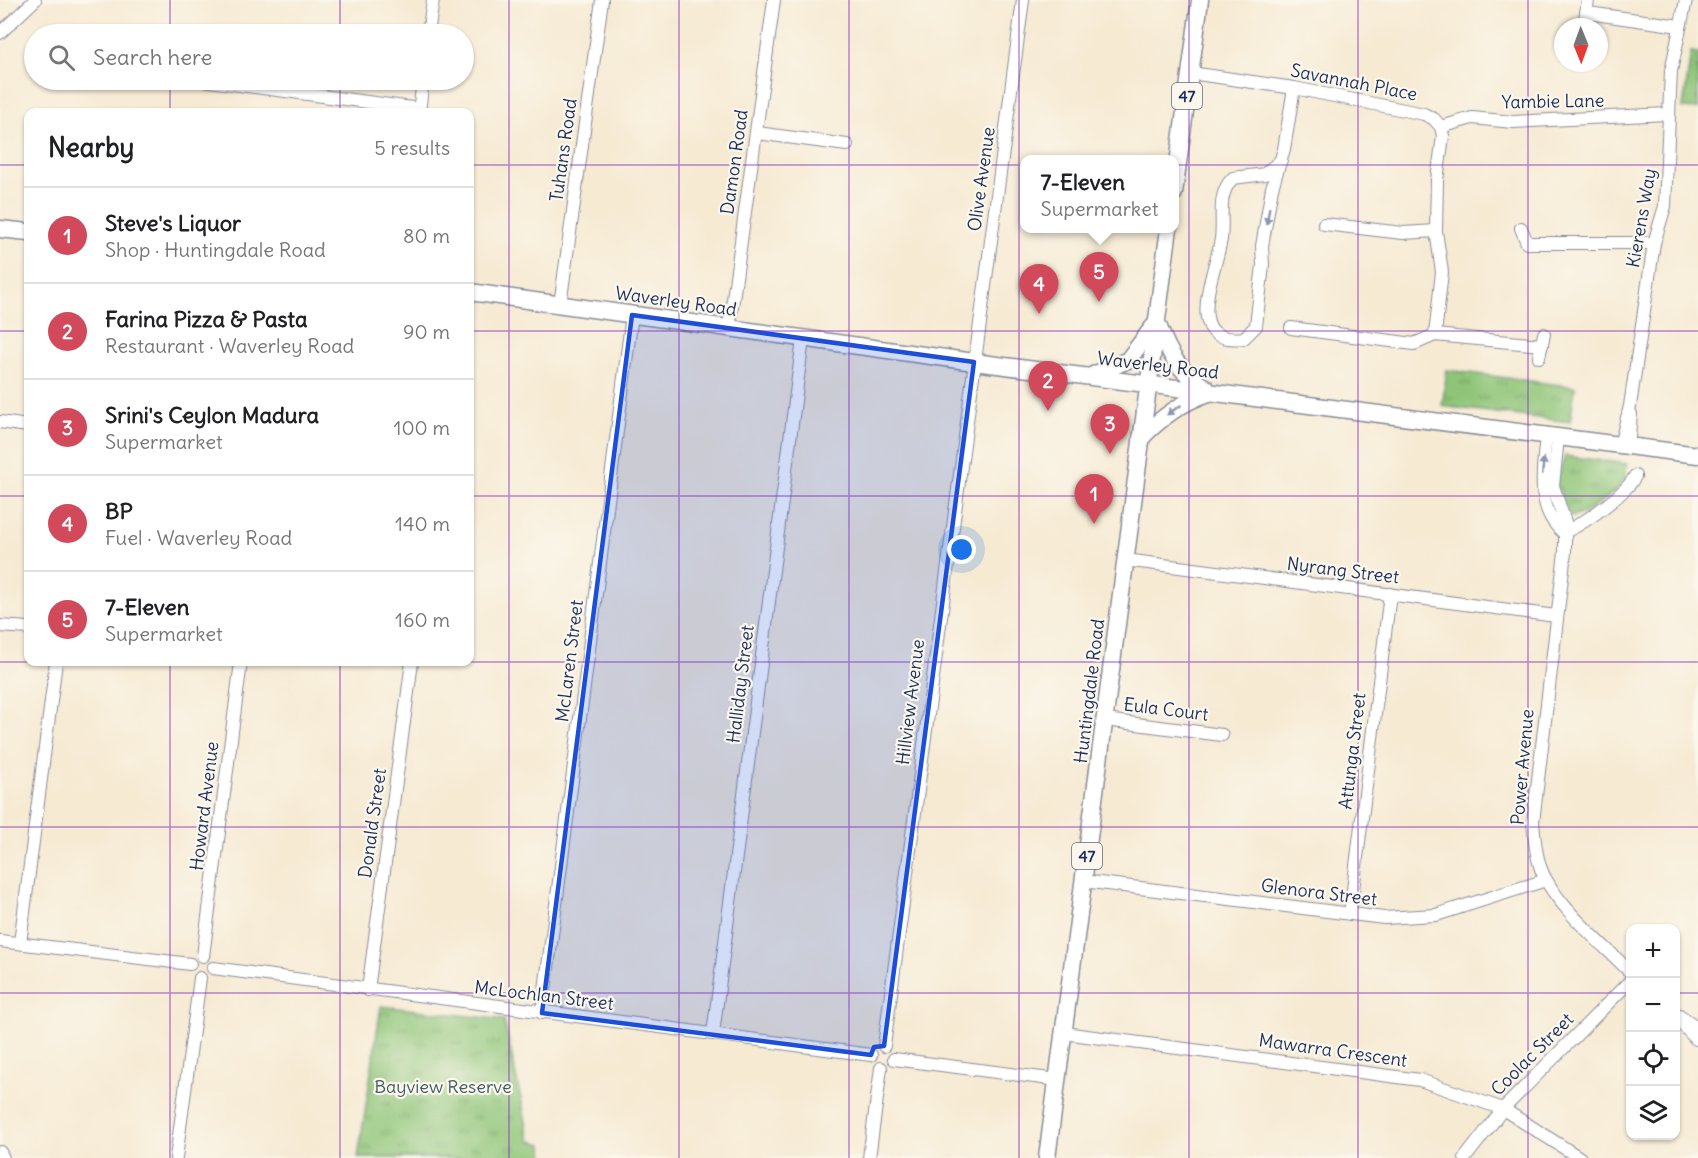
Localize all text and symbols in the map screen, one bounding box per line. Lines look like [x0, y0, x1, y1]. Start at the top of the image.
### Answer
north arrow [1554, 18, 1608, 72]
search box [24, 24, 474, 90]
icon: search [45, 41, 78, 74]
text: Search here [93, 43, 212, 71]
street label: Savannah Place [1289, 58, 1419, 106]
road number: 47 [1172, 83, 1202, 109]
street label: Yambie Lane [1501, 89, 1605, 113]
street label: Tuhans Road [544, 96, 582, 203]
street label: Damon Road [715, 108, 753, 216]
street label: Olive Avenue [962, 125, 1000, 233]
text: Nearby [48, 131, 134, 164]
text: 5 results [374, 135, 450, 160]
popup [1020, 155, 1179, 233]
street label: Kierens Way [1621, 167, 1661, 269]
text: 7-Eleven [1041, 168, 1125, 196]
text: Supermarket [1041, 196, 1158, 221]
one-way arrow [1264, 207, 1273, 226]
text: Steve's Liquor [105, 209, 241, 237]
text: 1 [64, 223, 71, 248]
text: 80 m [403, 223, 450, 248]
text: Shop · Huntingdale Road [105, 237, 326, 262]
pin: 5 [1080, 252, 1118, 302]
pin: 4 [1020, 264, 1058, 314]
street label: Waverley Road [614, 281, 739, 321]
text: Farina Pizza & Pasta [105, 305, 308, 333]
text: 2 [62, 319, 73, 344]
text: 90 m [403, 319, 450, 344]
text: Restaurant · Waverley Road [105, 333, 354, 358]
street label: Waverley Road [1096, 346, 1220, 384]
pin: 2 [1028, 362, 1068, 411]
text: Srini's Ceylon Madura [105, 401, 319, 429]
pin: 3 [1090, 404, 1130, 454]
one-way arrow [1166, 404, 1182, 415]
text: 3 [62, 415, 73, 440]
text: 100 m [393, 415, 450, 440]
text: Supermarket [105, 429, 223, 454]
one-way arrow [1538, 457, 1548, 476]
pin: 1 [1074, 474, 1114, 524]
text: BP [105, 497, 133, 525]
text: 4 [62, 511, 73, 536]
text: 140 m [395, 511, 450, 536]
text: Fuel · Waverley Road [105, 525, 292, 550]
your location [947, 535, 976, 564]
street label: Nyrang Street [1286, 552, 1400, 588]
text: 7-Eleven [105, 593, 189, 621]
street label: McLaren Street [550, 599, 588, 723]
text: 5 [62, 607, 73, 632]
text: 160 m [395, 607, 450, 632]
street label: Huntingdale Road [1069, 617, 1109, 765]
text: Supermarket [105, 621, 223, 646]
street label: Halliday Street [721, 624, 759, 744]
street label: Hillview Avenue [891, 638, 929, 766]
street label: Attunga Street [1333, 691, 1371, 811]
street label: Eula Court [1122, 692, 1210, 726]
street label: Power Avenue [1505, 708, 1539, 826]
street label: Howard Avenue [185, 740, 223, 872]
street label: Donald Street [353, 767, 391, 879]
road number: 47 [1072, 843, 1102, 869]
street label: Glenora Street [1260, 873, 1378, 911]
map controls [1626, 924, 1680, 1140]
button: + [1626, 924, 1680, 978]
street label: McLochlan Street [473, 975, 615, 1015]
button: − [1626, 978, 1680, 1032]
street label: Coolac Street [1486, 1008, 1578, 1100]
street label: Mawarra Crescent [1257, 1028, 1409, 1072]
button: locate [1626, 1032, 1680, 1086]
park label: Bayview Reserve [374, 1075, 512, 1098]
button: layers [1626, 1086, 1680, 1140]

